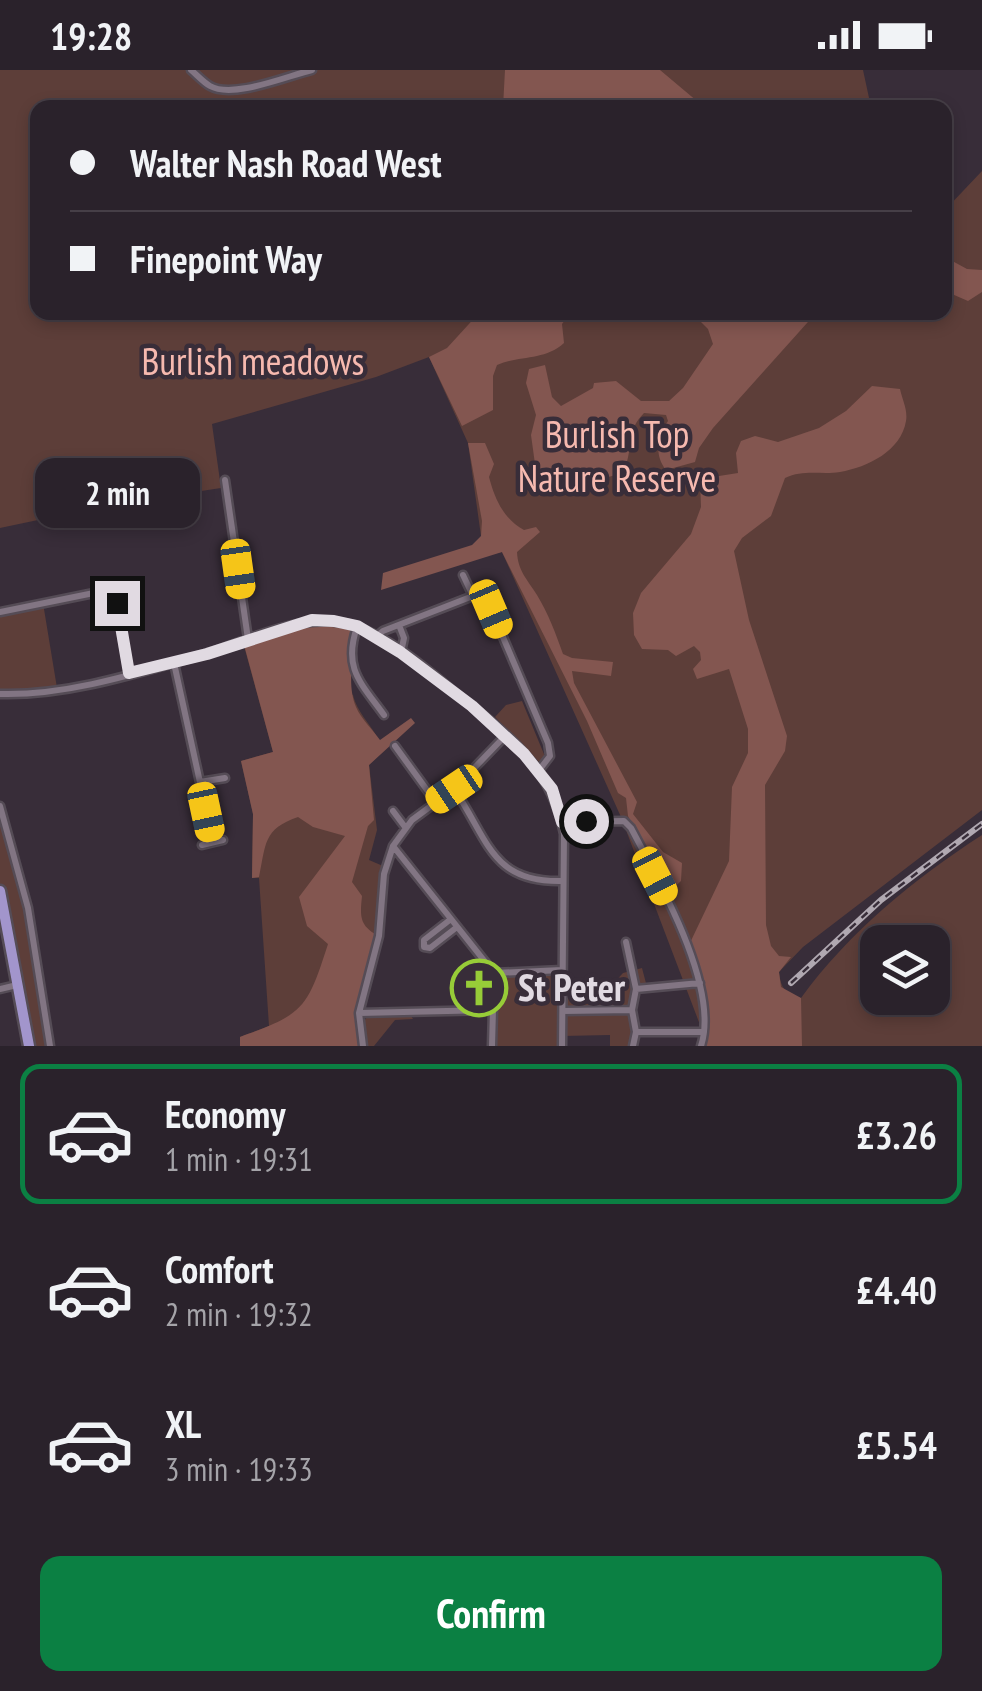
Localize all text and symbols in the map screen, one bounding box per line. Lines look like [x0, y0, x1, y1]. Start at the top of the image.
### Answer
text: 19:28 [50, 11, 132, 60]
text: Walter Nash Road West [130, 138, 442, 187]
text: Finepoint Way [130, 234, 322, 283]
park label: Burlish meadows [142, 336, 364, 385]
park label: Burlish Top Nature Reserve [518, 409, 716, 502]
callout: 2 min [34, 458, 200, 528]
text: 2 min [85, 472, 150, 514]
car [219, 537, 257, 601]
car [465, 576, 517, 642]
route end [95, 581, 140, 626]
car [421, 760, 487, 818]
car [185, 780, 227, 844]
route start [564, 799, 609, 844]
car [628, 842, 682, 910]
map controls [860, 925, 950, 1015]
button: layers [860, 925, 950, 1015]
church icon: St Peter [449, 958, 509, 1018]
place label: St Peter [518, 962, 626, 1011]
icon: car [45, 1089, 135, 1179]
text: Economy [165, 1089, 285, 1138]
text: £3.26 [856, 1110, 937, 1159]
text: 1 min · 19:31 [165, 1138, 313, 1180]
icon: car [45, 1244, 135, 1334]
text: Comfort [165, 1244, 274, 1293]
text: £4.40 [856, 1265, 937, 1314]
text: 2 min · 19:32 [165, 1293, 313, 1335]
icon: car [45, 1399, 135, 1489]
text: XL [165, 1399, 201, 1448]
text: £5.54 [856, 1420, 937, 1469]
text: 3 min · 19:33 [165, 1448, 313, 1490]
button: Confirm [40, 1556, 942, 1671]

